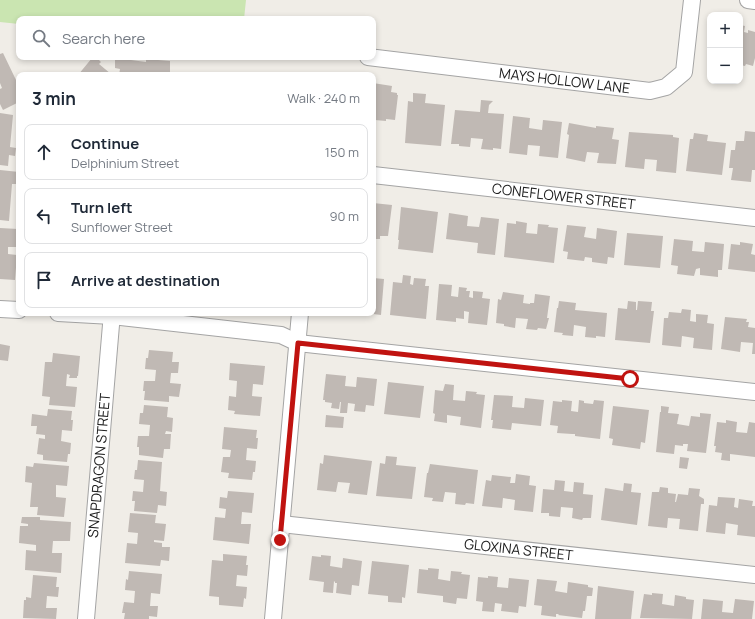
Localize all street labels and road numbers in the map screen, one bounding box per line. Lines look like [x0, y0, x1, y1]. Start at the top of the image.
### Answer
street label: MAYS HOLLOW LANE [498, 63, 631, 98]
street label: CONEFLOWER STREET [491, 178, 637, 214]
street label: SNAPDRAGON STREET [83, 392, 114, 539]
street label: GLOXINA STREET [463, 534, 575, 564]

